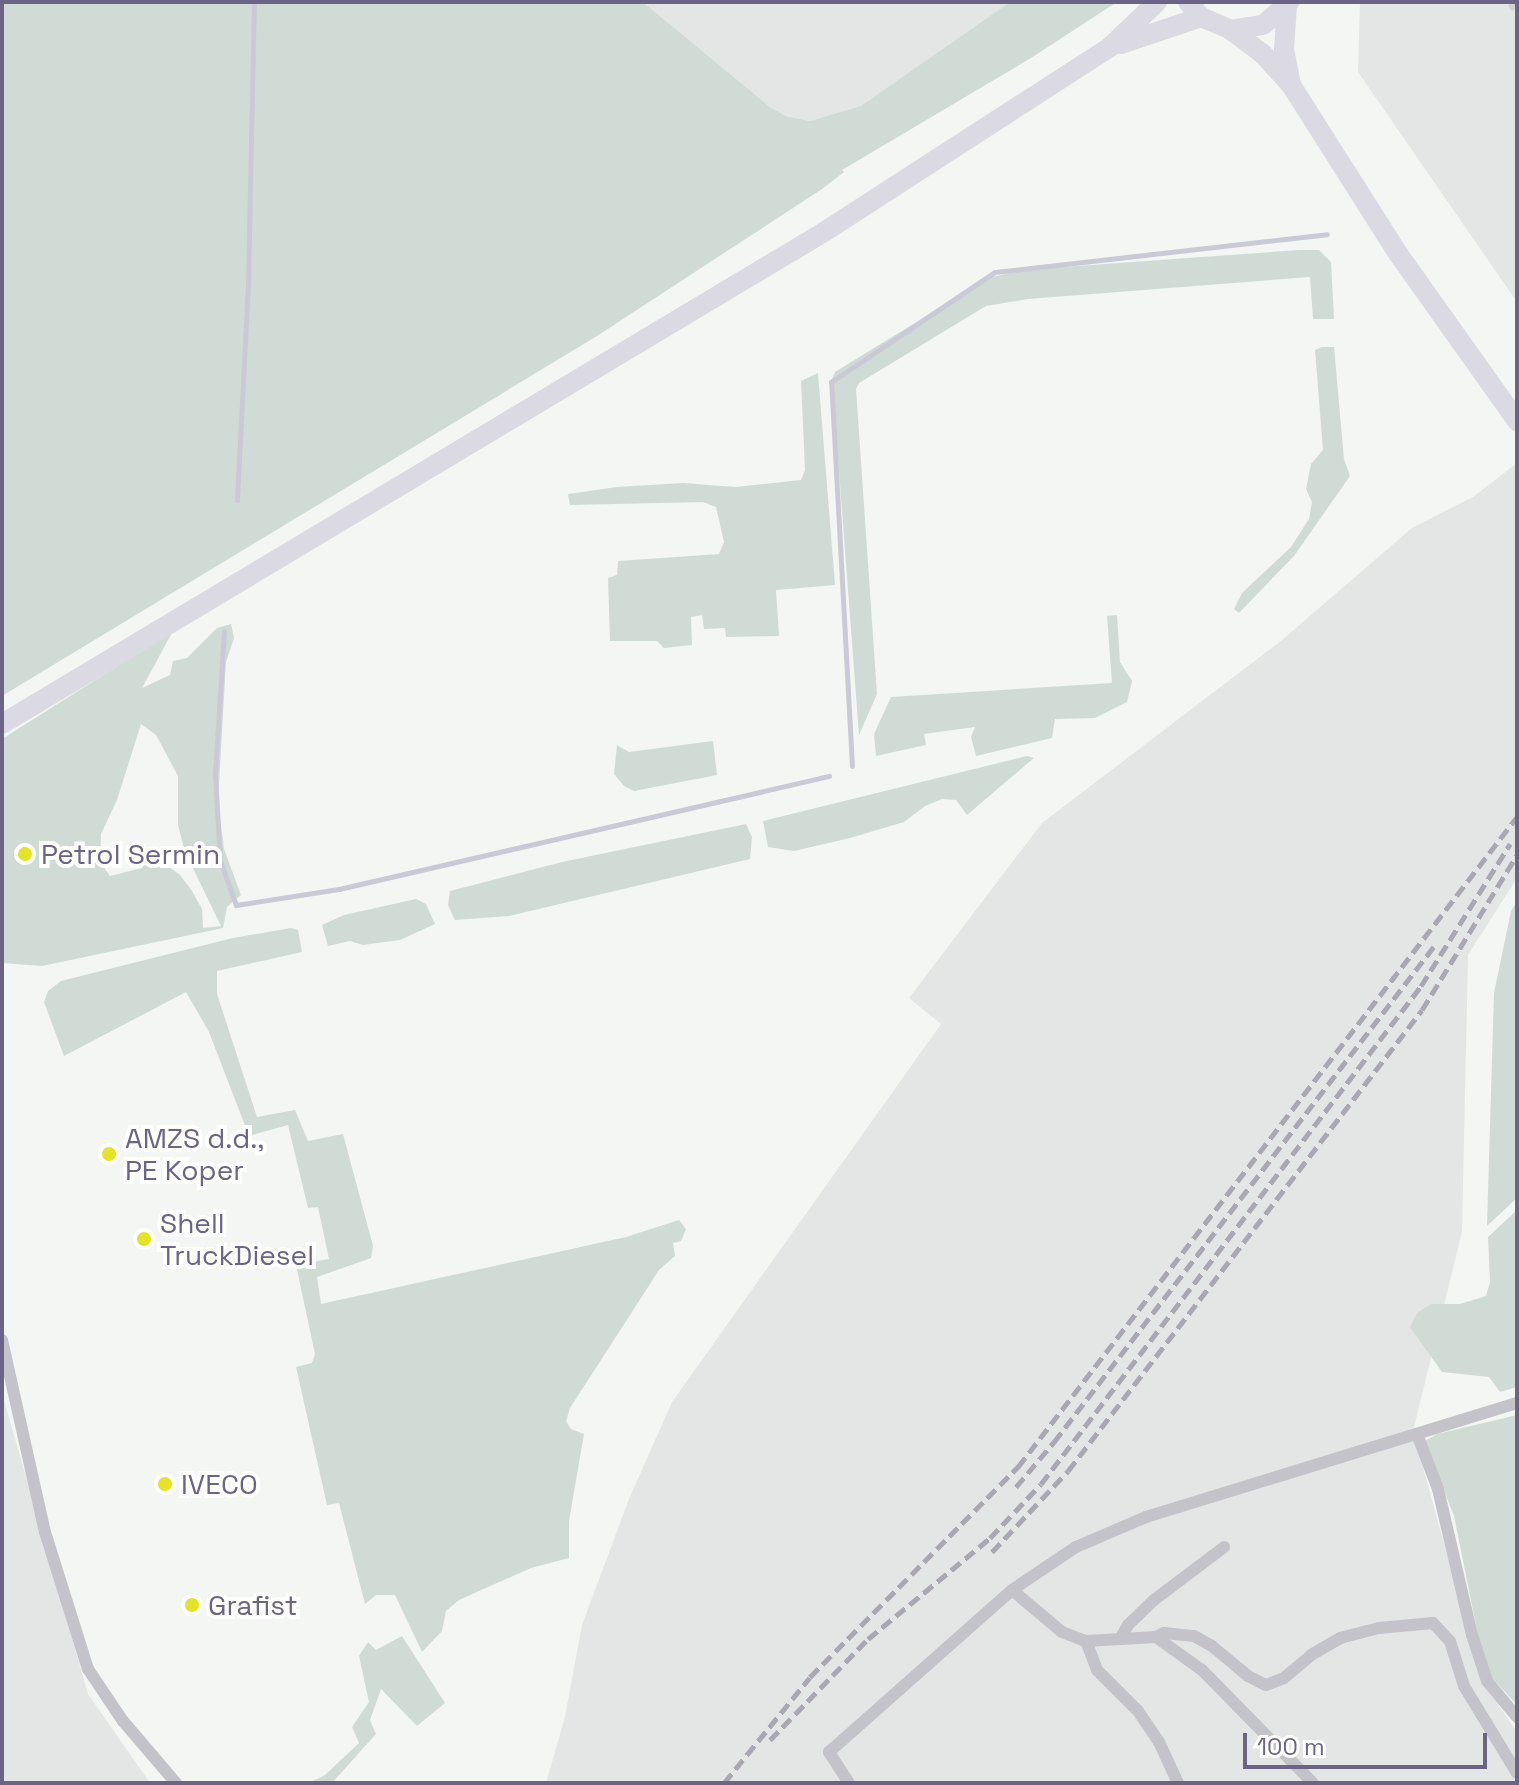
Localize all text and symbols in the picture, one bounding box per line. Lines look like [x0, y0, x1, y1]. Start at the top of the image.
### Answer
place label: Petrol Sermin [41, 837, 220, 871]
marker: Petrol Sermin [16, 845, 34, 863]
place label: AMZS d.d., PE Koper [125, 1121, 264, 1187]
marker: AMZS d.d., PE Koper [100, 1145, 118, 1163]
place label: Shell TruckDiesel [160, 1206, 314, 1272]
marker: Shell TruckDiesel [135, 1230, 153, 1248]
place label: IVECO [181, 1467, 258, 1501]
marker: IVECO [156, 1475, 174, 1493]
place label: Grafist [208, 1588, 298, 1622]
marker: Grafist [183, 1596, 201, 1614]
scale bar [1247, 1717, 1491, 1767]
text: 100 m [1257, 1731, 1325, 1762]

